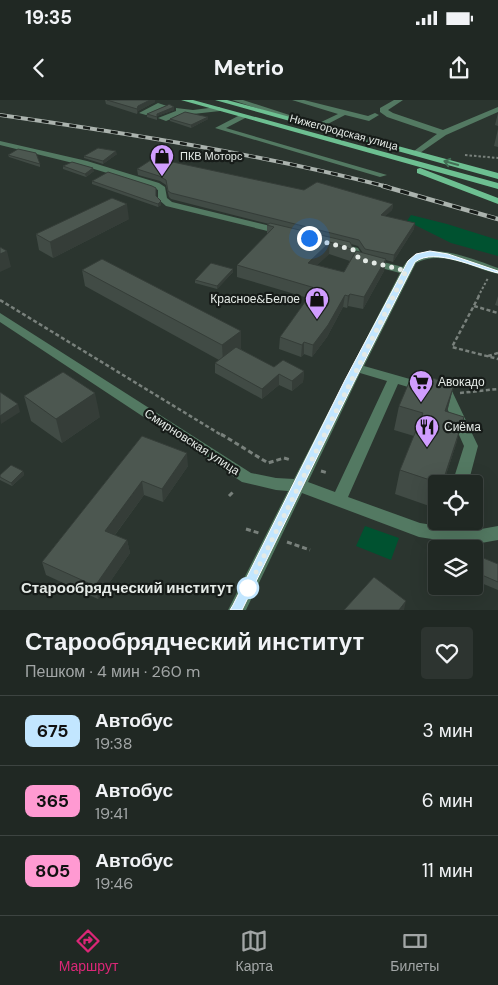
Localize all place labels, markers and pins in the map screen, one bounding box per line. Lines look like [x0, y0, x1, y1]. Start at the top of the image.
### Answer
shop icon: ПКВ Моторс [149, 143, 175, 177]
place label: ПКВ Моторс [180, 149, 243, 163]
shop icon: Красное&Белое [304, 286, 330, 320]
place label: Красное&Белое [210, 291, 300, 307]
supermarket icon: Авокадо [408, 369, 434, 403]
place label: Авокадо [438, 374, 485, 390]
restaurant icon: Сиёма [414, 414, 440, 448]
place label: Сиёма [444, 419, 481, 435]
marker: Старообрядческий институт [237, 577, 259, 599]
place label: Старообрядческий институт [21, 578, 233, 598]

